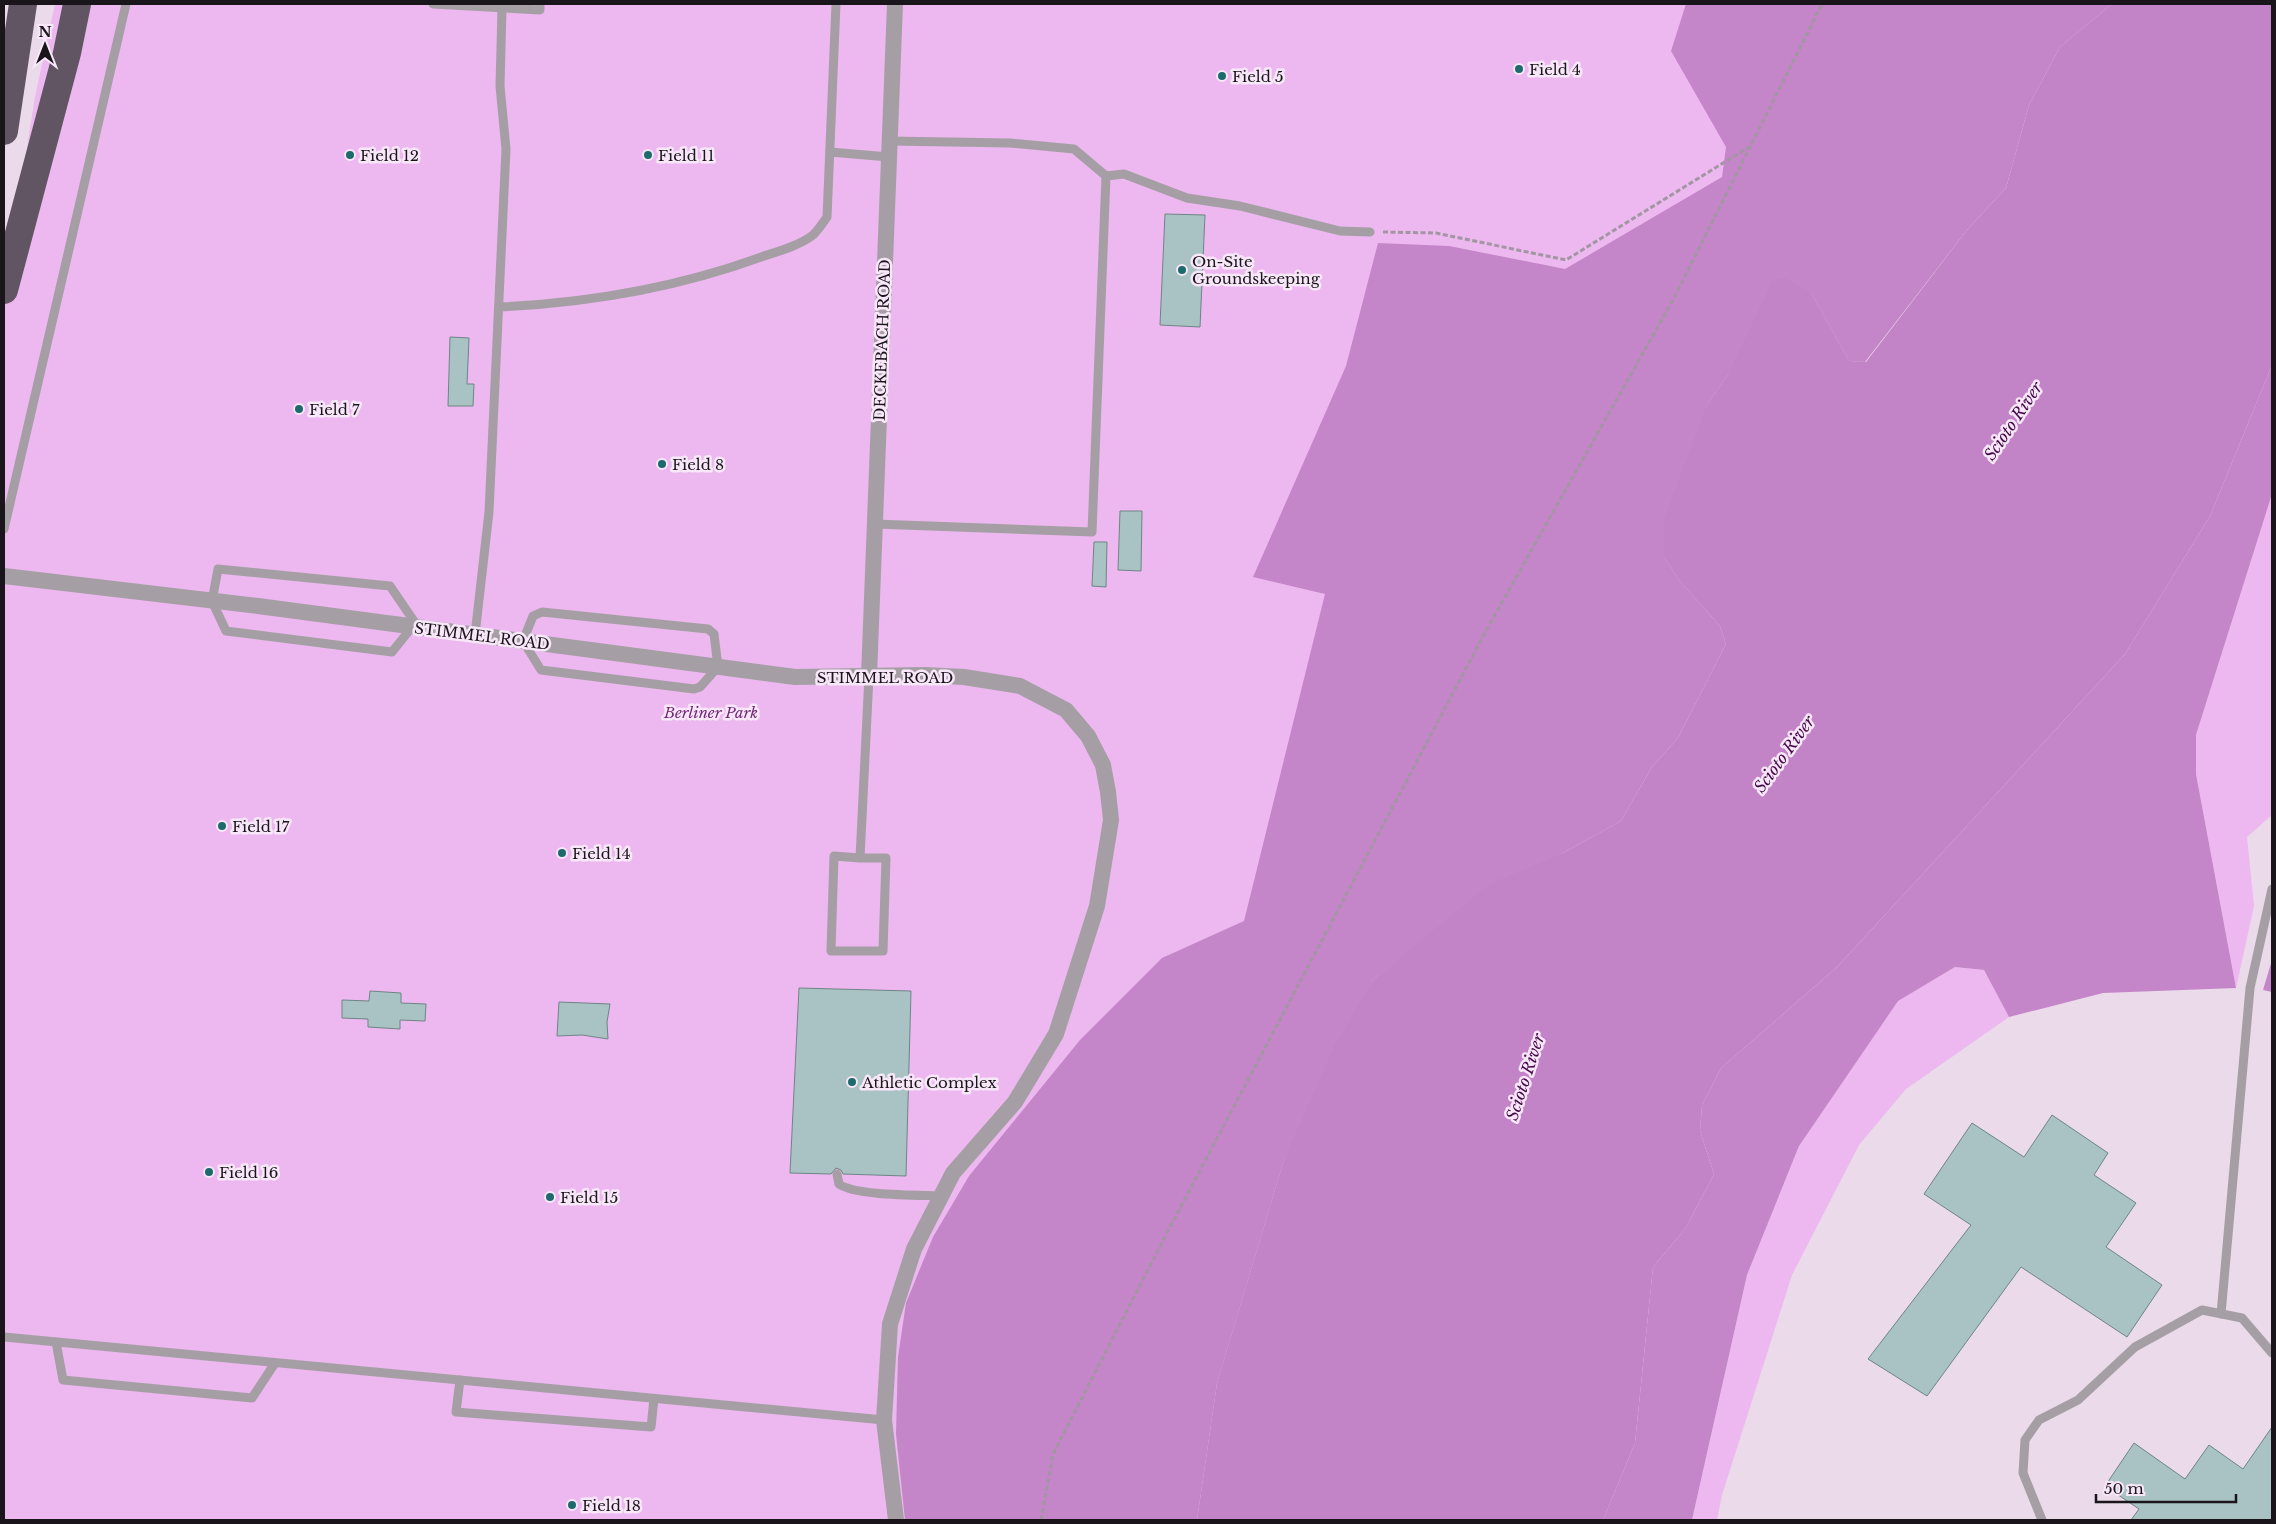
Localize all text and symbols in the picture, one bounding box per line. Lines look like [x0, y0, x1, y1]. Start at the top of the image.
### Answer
north arrow [20, 20, 70, 70]
text: N [38, 23, 52, 41]
place label: Field 4 [1529, 60, 1581, 79]
marker: Field 4 [1513, 63, 1525, 75]
place label: Field 5 [1232, 67, 1284, 86]
marker: Field 5 [1216, 70, 1228, 82]
place label: Field 12 [360, 146, 419, 165]
place label: Field 11 [658, 146, 714, 165]
marker: Field 12 [344, 149, 356, 161]
marker: Field 11 [642, 149, 654, 161]
place label: On-Site Groundskeeping [1192, 252, 1321, 288]
street label: DECKEBACH ROAD [870, 259, 894, 421]
marker: On-Site Groundskeeping [1176, 264, 1188, 276]
water label: Scioto River [1979, 377, 2047, 464]
place label: Field 7 [309, 400, 360, 419]
marker: Field 7 [293, 403, 305, 415]
place label: Field 8 [672, 455, 724, 474]
marker: Field 8 [656, 458, 668, 470]
street label: STIMMEL ROAD [413, 618, 551, 654]
street label: STIMMEL ROAD [817, 668, 953, 687]
park label: Berliner Park [663, 703, 758, 722]
water label: Scioto River [1749, 711, 1819, 796]
place label: Field 17 [232, 817, 290, 836]
marker: Field 17 [216, 820, 228, 832]
place label: Field 14 [572, 844, 631, 863]
marker: Field 14 [556, 847, 568, 859]
water label: Scioto River [1502, 1030, 1549, 1123]
place label: Athletic Complex [861, 1073, 997, 1092]
marker: Athletic Complex [846, 1076, 858, 1088]
place label: Field 16 [219, 1163, 278, 1182]
marker: Field 16 [203, 1166, 215, 1178]
place label: Field 15 [560, 1188, 618, 1207]
marker: Field 15 [544, 1191, 556, 1203]
scale bar [2096, 1472, 2236, 1504]
text: 50 m [2104, 1479, 2144, 1498]
place label: Field 18 [582, 1496, 641, 1515]
marker: Field 18 [566, 1499, 578, 1511]

